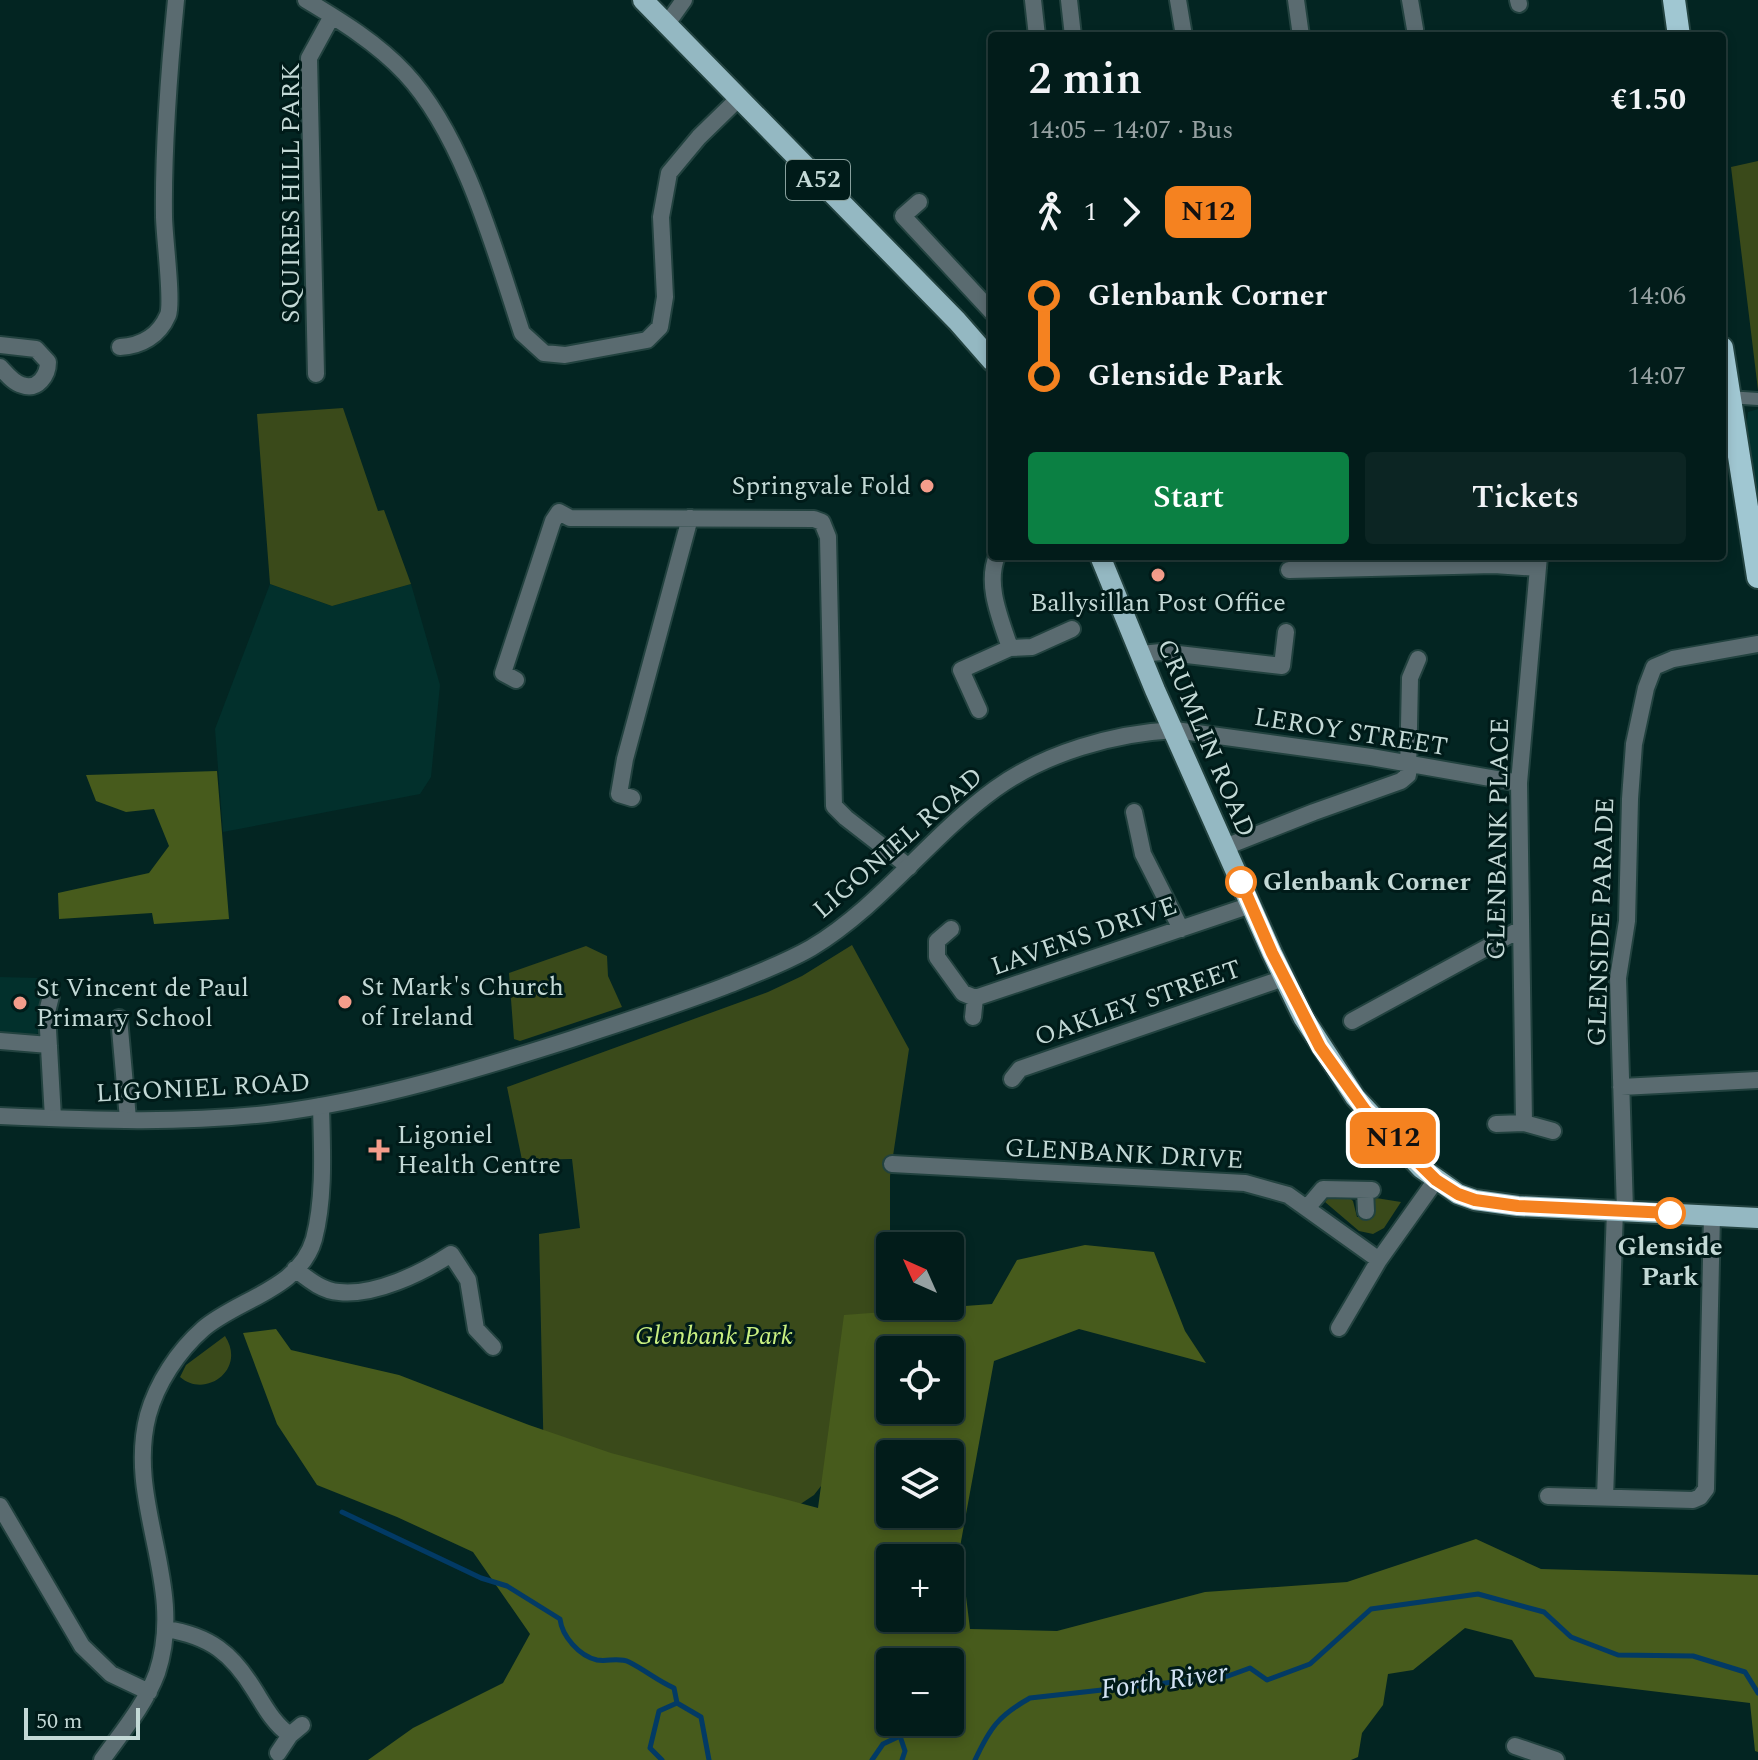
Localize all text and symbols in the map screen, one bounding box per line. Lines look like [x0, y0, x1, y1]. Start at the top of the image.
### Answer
text: 2 min [1028, 46, 1142, 113]
street label: SQUIRES HILL PARK [271, 63, 311, 323]
text: €1.50 [1611, 77, 1686, 123]
text: 14:05 – 14:07 · Bus [1028, 110, 1233, 150]
road number: A52 [786, 160, 850, 200]
icon: walk [1028, 190, 1072, 234]
icon: forward [1109, 190, 1153, 234]
text: N12 [1181, 190, 1235, 233]
text: 1 [1084, 192, 1097, 232]
text: Glenbank Corner [1088, 273, 1327, 319]
text: 14:06 [1627, 276, 1686, 316]
text: Glenside Park [1088, 353, 1283, 399]
text: 14:07 [1627, 356, 1686, 396]
button: Start [1028, 452, 1349, 544]
button: Tickets [1365, 452, 1686, 544]
place label: Springvale Fold [732, 466, 911, 506]
marker: Springvale Fold [918, 477, 936, 495]
marker: Ballysillan Post Office [1149, 566, 1167, 584]
place label: Ballysillan Post Office [1030, 583, 1286, 623]
street label: CRUMLIN ROAD [1146, 633, 1266, 843]
street label: LEROY STREET [1251, 697, 1451, 767]
street label: GLENBANK PLACE [1476, 717, 1520, 961]
street label: LIGONIEL ROAD [804, 757, 992, 929]
street label: GLENSIDE PARADE [1577, 797, 1625, 1047]
place label: Glenbank Corner [1263, 862, 1471, 902]
marker: Glenbank Corner [1226, 867, 1256, 897]
street label: LAVENS DRIVE [986, 885, 1182, 987]
street label: OAKLEY STREET [1029, 949, 1247, 1057]
place label: St Mark's Church of Ireland [361, 967, 564, 1037]
place label: St Vincent de Paul Primary School [36, 968, 249, 1038]
marker: St Mark's Church of Ireland [336, 993, 354, 1011]
marker: St Vincent de Paul Primary School [11, 994, 29, 1012]
street label: LIGONIEL ROAD [95, 1062, 311, 1114]
line badge: N12 [1347, 1112, 1439, 1164]
place label: Ligoniel Health Centre [397, 1115, 561, 1185]
text: N12 [1366, 1116, 1420, 1159]
street label: GLENBANK DRIVE [1004, 1128, 1244, 1180]
marker: Ligoniel Health Centre [368, 1139, 390, 1161]
marker: Glenside Park [1655, 1198, 1685, 1228]
place label: Glenside Park [1617, 1227, 1723, 1297]
north arrow [876, 1232, 964, 1320]
map controls [876, 1232, 964, 1736]
park label: Glenbank Park [635, 1316, 793, 1356]
button: locate [876, 1336, 964, 1424]
button: layers [876, 1440, 964, 1528]
button: + [876, 1544, 964, 1632]
button: − [876, 1648, 964, 1736]
water label: Forth River [1097, 1651, 1231, 1711]
scale bar [24, 1704, 140, 1740]
text: 50 m [36, 1705, 82, 1738]

